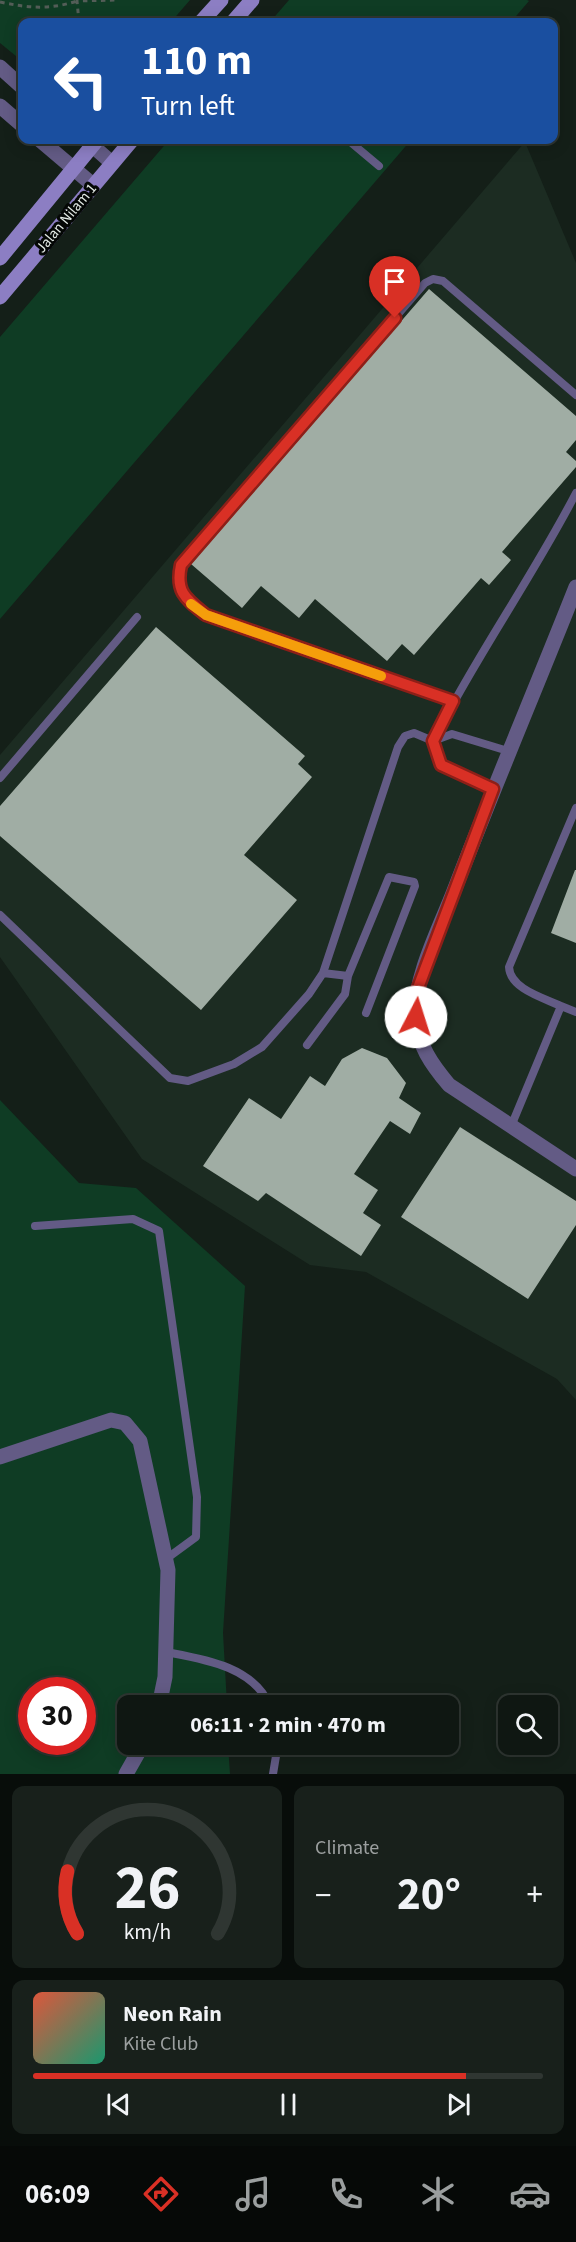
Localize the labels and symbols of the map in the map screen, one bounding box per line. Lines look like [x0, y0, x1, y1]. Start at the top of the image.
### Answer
street label: Jalan Nilam 1 [31, 179, 102, 258]
pin [369, 256, 420, 318]
position arrow [384, 985, 448, 1049]
speed limit sign: 30 [18, 1677, 96, 1755]

